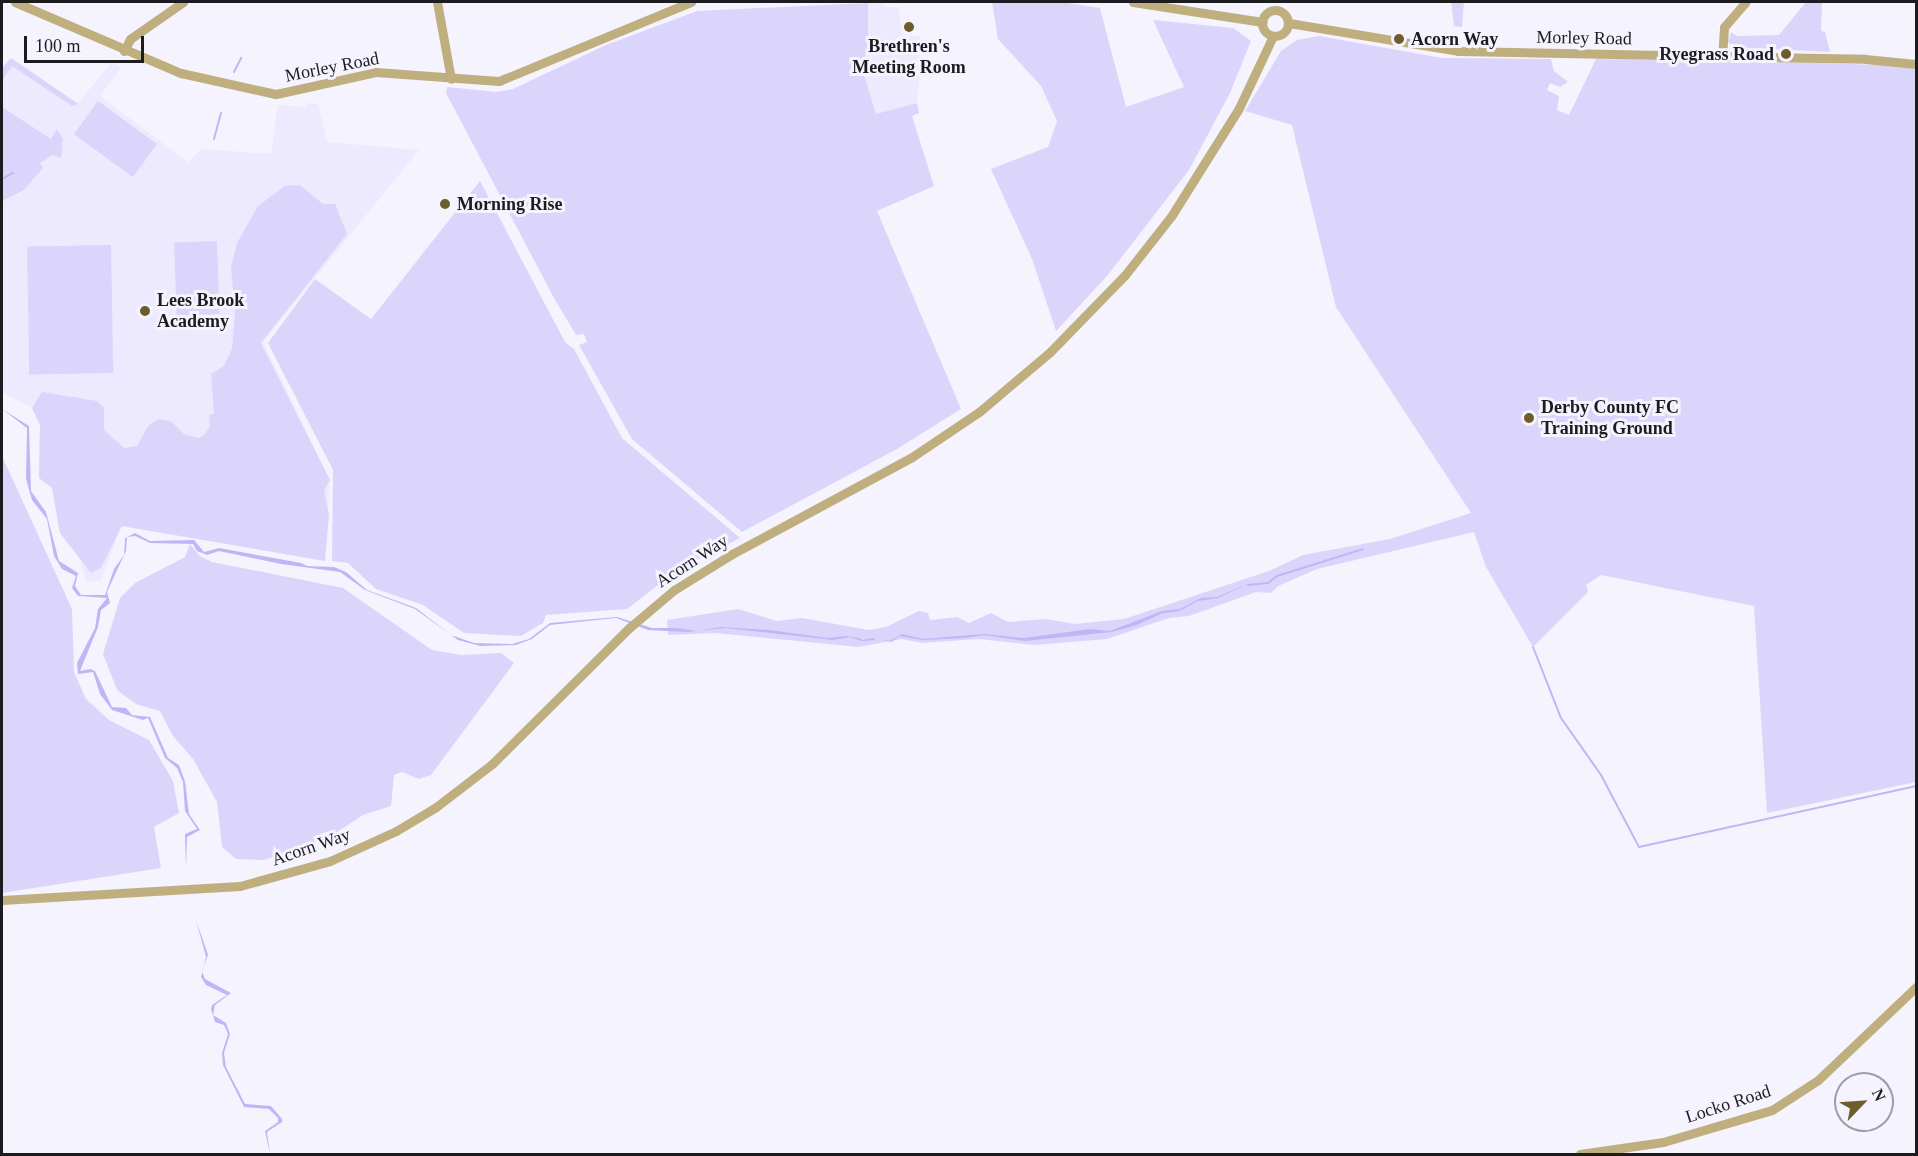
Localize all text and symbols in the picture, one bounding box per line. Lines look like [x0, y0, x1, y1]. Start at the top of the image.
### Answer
marker: Brethren's Meeting Room [902, 20, 916, 34]
scale bar [27, 24, 147, 62]
street label: Morley Road [1536, 26, 1632, 50]
place label: Acorn Way [1411, 28, 1498, 50]
marker: Acorn Way [1392, 32, 1406, 46]
text: 100 m [35, 36, 81, 56]
place label: Brethren's Meeting Room [852, 36, 966, 78]
place label: Ryegrass Road [1659, 43, 1774, 65]
street label: Morley Road [283, 47, 381, 87]
marker: Ryegrass Road [1779, 47, 1793, 61]
place label: Morning Rise [457, 193, 562, 215]
marker: Morning Rise [438, 197, 452, 211]
place label: Lees Brook Academy [157, 290, 244, 332]
marker: Lees Brook Academy [138, 304, 152, 318]
place label: Derby County FC Training Ground [1541, 397, 1679, 440]
marker: Derby County FC Training Ground [1522, 411, 1536, 425]
street label: Acorn Way [652, 530, 732, 592]
street label: Acorn Way [269, 823, 353, 871]
north arrow [1834, 1072, 1894, 1132]
street label: Locko Road [1683, 1080, 1773, 1128]
text: N [1869, 1086, 1889, 1104]

